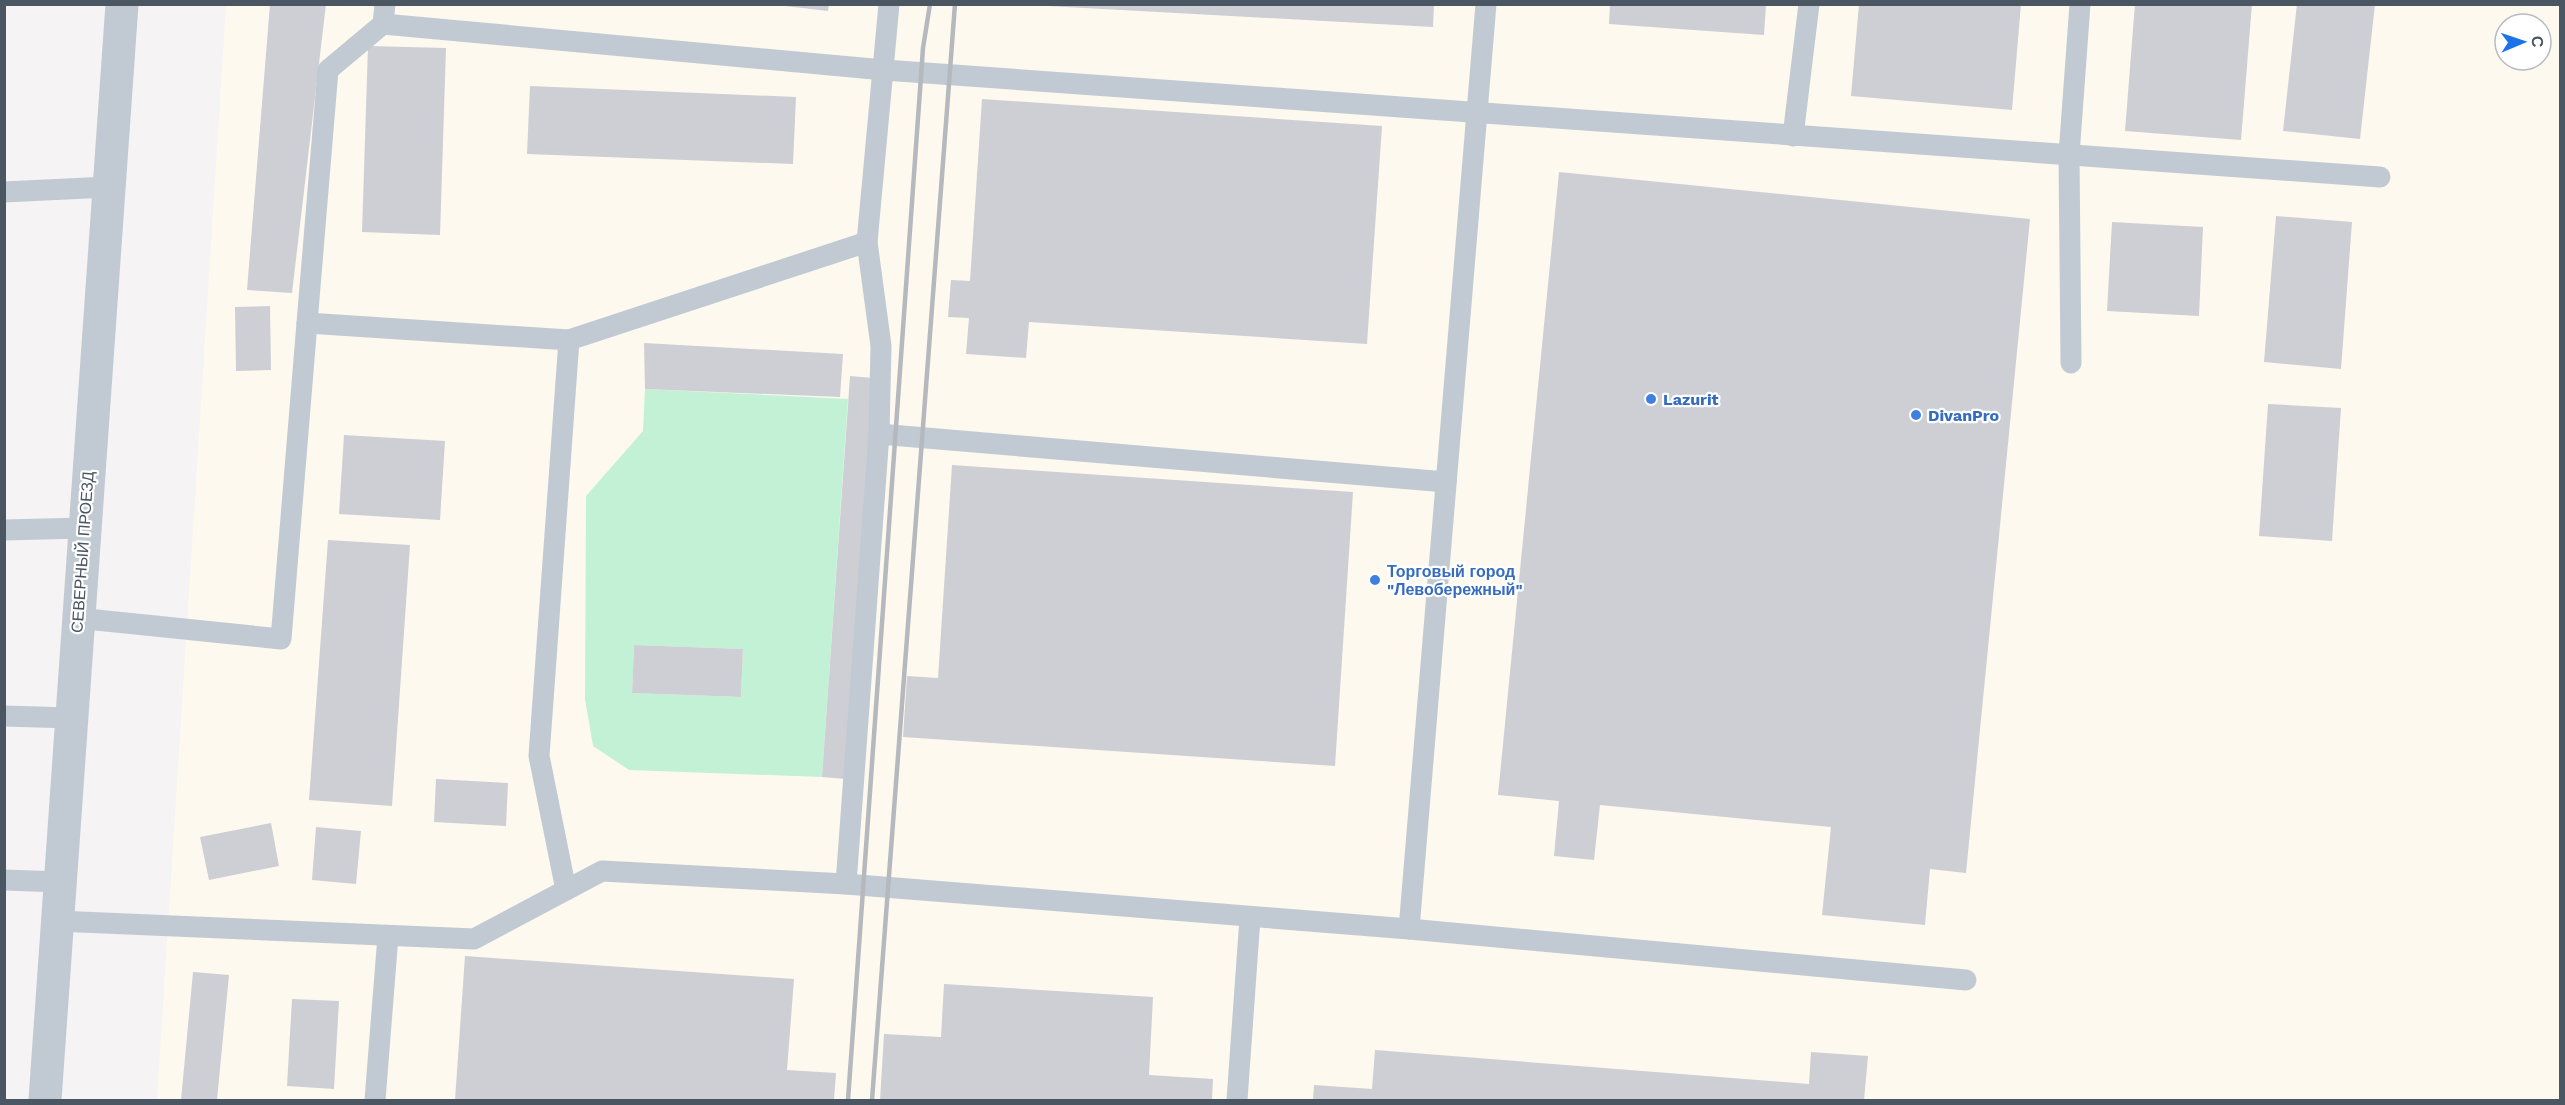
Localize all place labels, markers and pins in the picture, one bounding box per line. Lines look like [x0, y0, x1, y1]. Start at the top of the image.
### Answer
place label: Lazurit [1663, 390, 1719, 409]
marker: Lazurit [1644, 392, 1658, 406]
place label: DivanPro [1928, 406, 2000, 425]
marker: DivanPro [1909, 408, 1923, 422]
place label: Торговый город "Левобережный" [1387, 562, 1523, 599]
marker: Торговый город "Левобережный" [1368, 573, 1382, 587]

